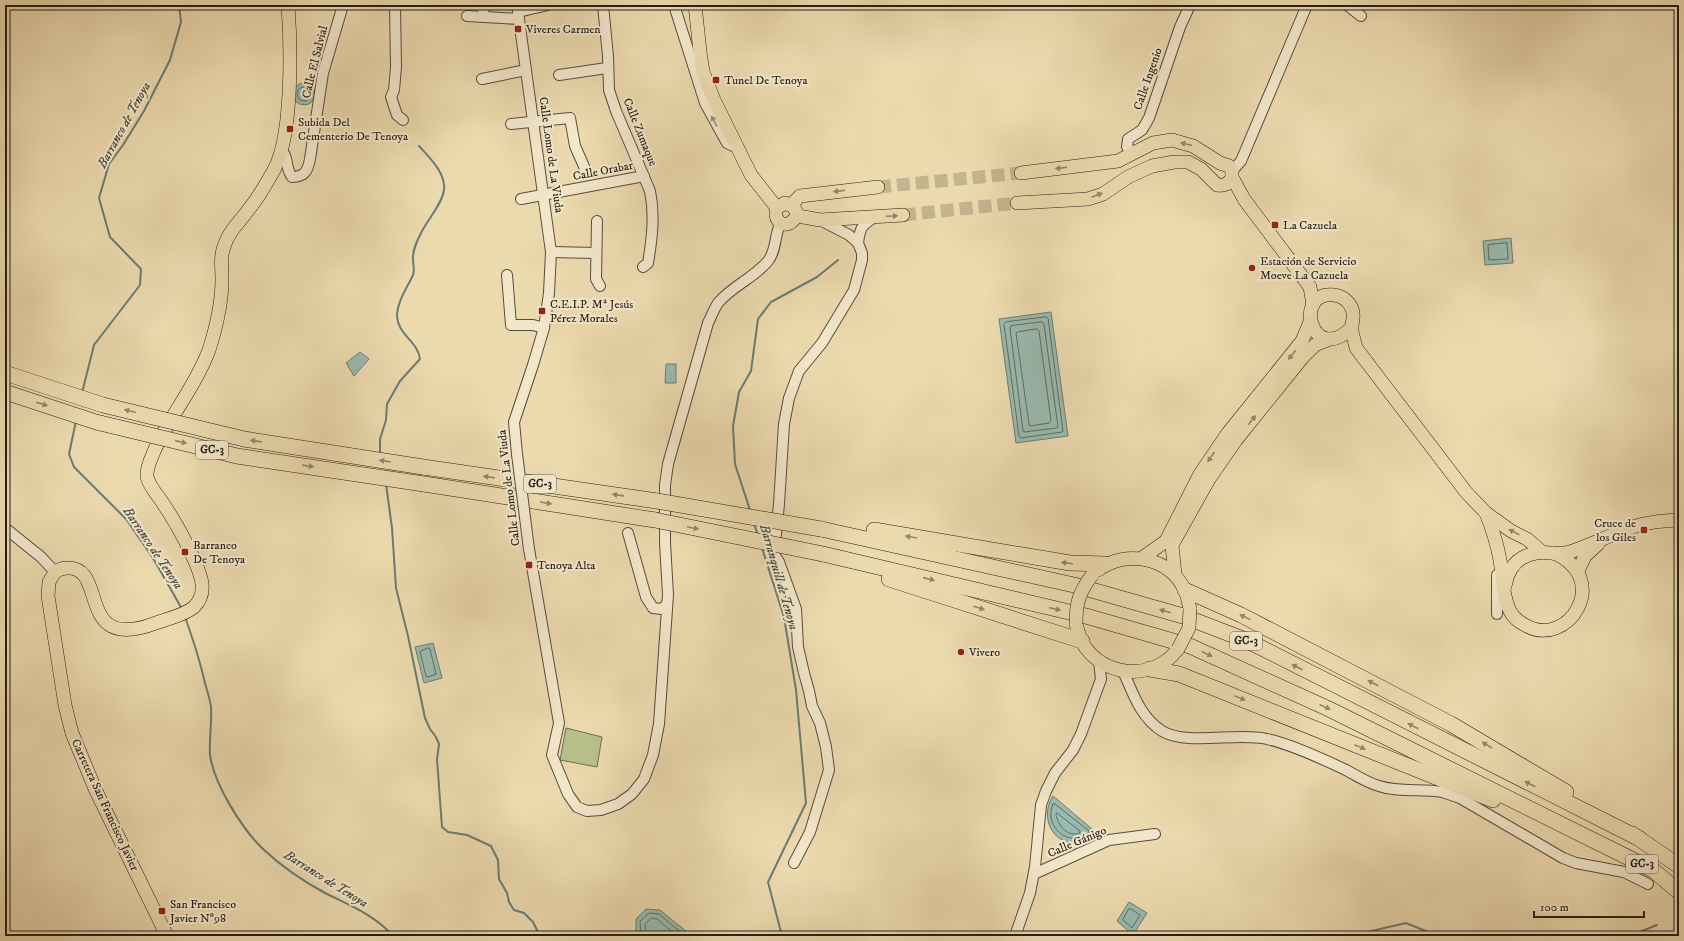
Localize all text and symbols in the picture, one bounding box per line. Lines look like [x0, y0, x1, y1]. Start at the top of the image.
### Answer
place label: Viveres Carmen [525, 22, 601, 37]
street label: Calle El Salvial [299, 24, 331, 100]
marker: Viveres Carmen [513, 24, 523, 34]
street label: Calle Ingenio [1130, 46, 1166, 112]
place label: Tunel De Tenoya [724, 73, 808, 88]
marker: Tunel De Tenoya [711, 75, 721, 85]
water label: Barranco de Tenoya [93, 79, 154, 172]
street label: Calle Lomo de La Viuda [535, 96, 567, 215]
street label: Calle Zumaque [620, 96, 660, 168]
place label: Subida Del Cementerio De Tenoya [298, 115, 409, 144]
one-way arrow [711, 115, 718, 127]
marker: Subida Del Cementerio De Tenoya [285, 124, 295, 134]
one-way arrow [1180, 141, 1192, 147]
street label: Calle Orabar [572, 158, 635, 184]
one-way arrow [1055, 165, 1068, 171]
one-way arrow [833, 188, 845, 194]
one-way arrow [1092, 192, 1104, 198]
one-way arrow [886, 213, 899, 219]
place label: La Cazuela [1283, 218, 1338, 233]
marker: La Cazuela [1270, 220, 1280, 230]
place label: Estación de Servicio Moeve La Cazuela [1260, 254, 1356, 283]
marker: Estación de Servicio Moeve La Cazuela [1247, 263, 1257, 273]
place label: C.E.I.P. Mª Jesús Pérez Morales [550, 297, 633, 326]
marker: C.E.I.P. Mª Jesús Pérez Morales [537, 306, 547, 316]
one-way arrow [1287, 350, 1296, 361]
one-way arrow [36, 402, 48, 408]
one-way arrow [123, 408, 136, 414]
one-way arrow [1248, 414, 1257, 425]
street label: Calle Lomo de La Viuda [494, 428, 524, 547]
one-way arrow [250, 438, 262, 444]
one-way arrow [175, 440, 187, 446]
road number: GC-3 [196, 441, 228, 459]
one-way arrow [1207, 452, 1215, 463]
one-way arrow [379, 458, 391, 464]
one-way arrow [302, 464, 314, 470]
one-way arrow [483, 474, 495, 480]
road number: GC-3 [524, 475, 556, 493]
one-way arrow [612, 492, 624, 498]
one-way arrow [539, 500, 552, 506]
water label: Barranco de Tenoya [119, 503, 187, 592]
place label: Cruce de los Giles [1594, 516, 1636, 545]
water label: Barranquill de Tenoya [756, 521, 802, 632]
marker: Cruce de los Giles [1639, 525, 1649, 535]
one-way arrow [687, 526, 699, 532]
one-way arrow [1508, 529, 1520, 536]
one-way arrow [905, 533, 917, 539]
place label: Barranco De Tenoya [193, 538, 246, 567]
marker: Barranco De Tenoya [180, 547, 190, 557]
place label: Tenoya Alta [537, 558, 596, 573]
one-way arrow [1061, 559, 1073, 566]
marker: Tenoya Alta [524, 560, 534, 570]
one-way arrow [923, 576, 935, 582]
one-way arrow [973, 605, 985, 611]
one-way arrow [1049, 606, 1062, 612]
one-way arrow [1159, 608, 1171, 614]
one-way arrow [1239, 614, 1251, 620]
road number: GC-3 [1230, 632, 1262, 650]
place label: Vivero [968, 645, 1000, 660]
marker: Vivero [956, 647, 966, 657]
one-way arrow [1201, 651, 1212, 657]
one-way arrow [1292, 664, 1303, 670]
one-way arrow [1367, 680, 1379, 686]
one-way arrow [1235, 695, 1247, 701]
one-way arrow [1320, 704, 1331, 710]
one-way arrow [1408, 723, 1419, 729]
street label: Carretera San Francisco Javier [68, 737, 142, 874]
one-way arrow [1481, 742, 1493, 749]
one-way arrow [1355, 744, 1367, 750]
one-way arrow [1524, 781, 1535, 787]
street label: Calle Gánigo [1045, 823, 1109, 861]
water label: Barranco de Tenoya [280, 846, 371, 911]
road number: GC-3 [1626, 855, 1658, 873]
scale bar [1534, 893, 1644, 919]
place label: San Francisco Javier Nº98 [169, 897, 236, 926]
text: 100 m [1540, 900, 1569, 915]
marker: San Francisco Javier Nº98 [157, 906, 167, 916]

